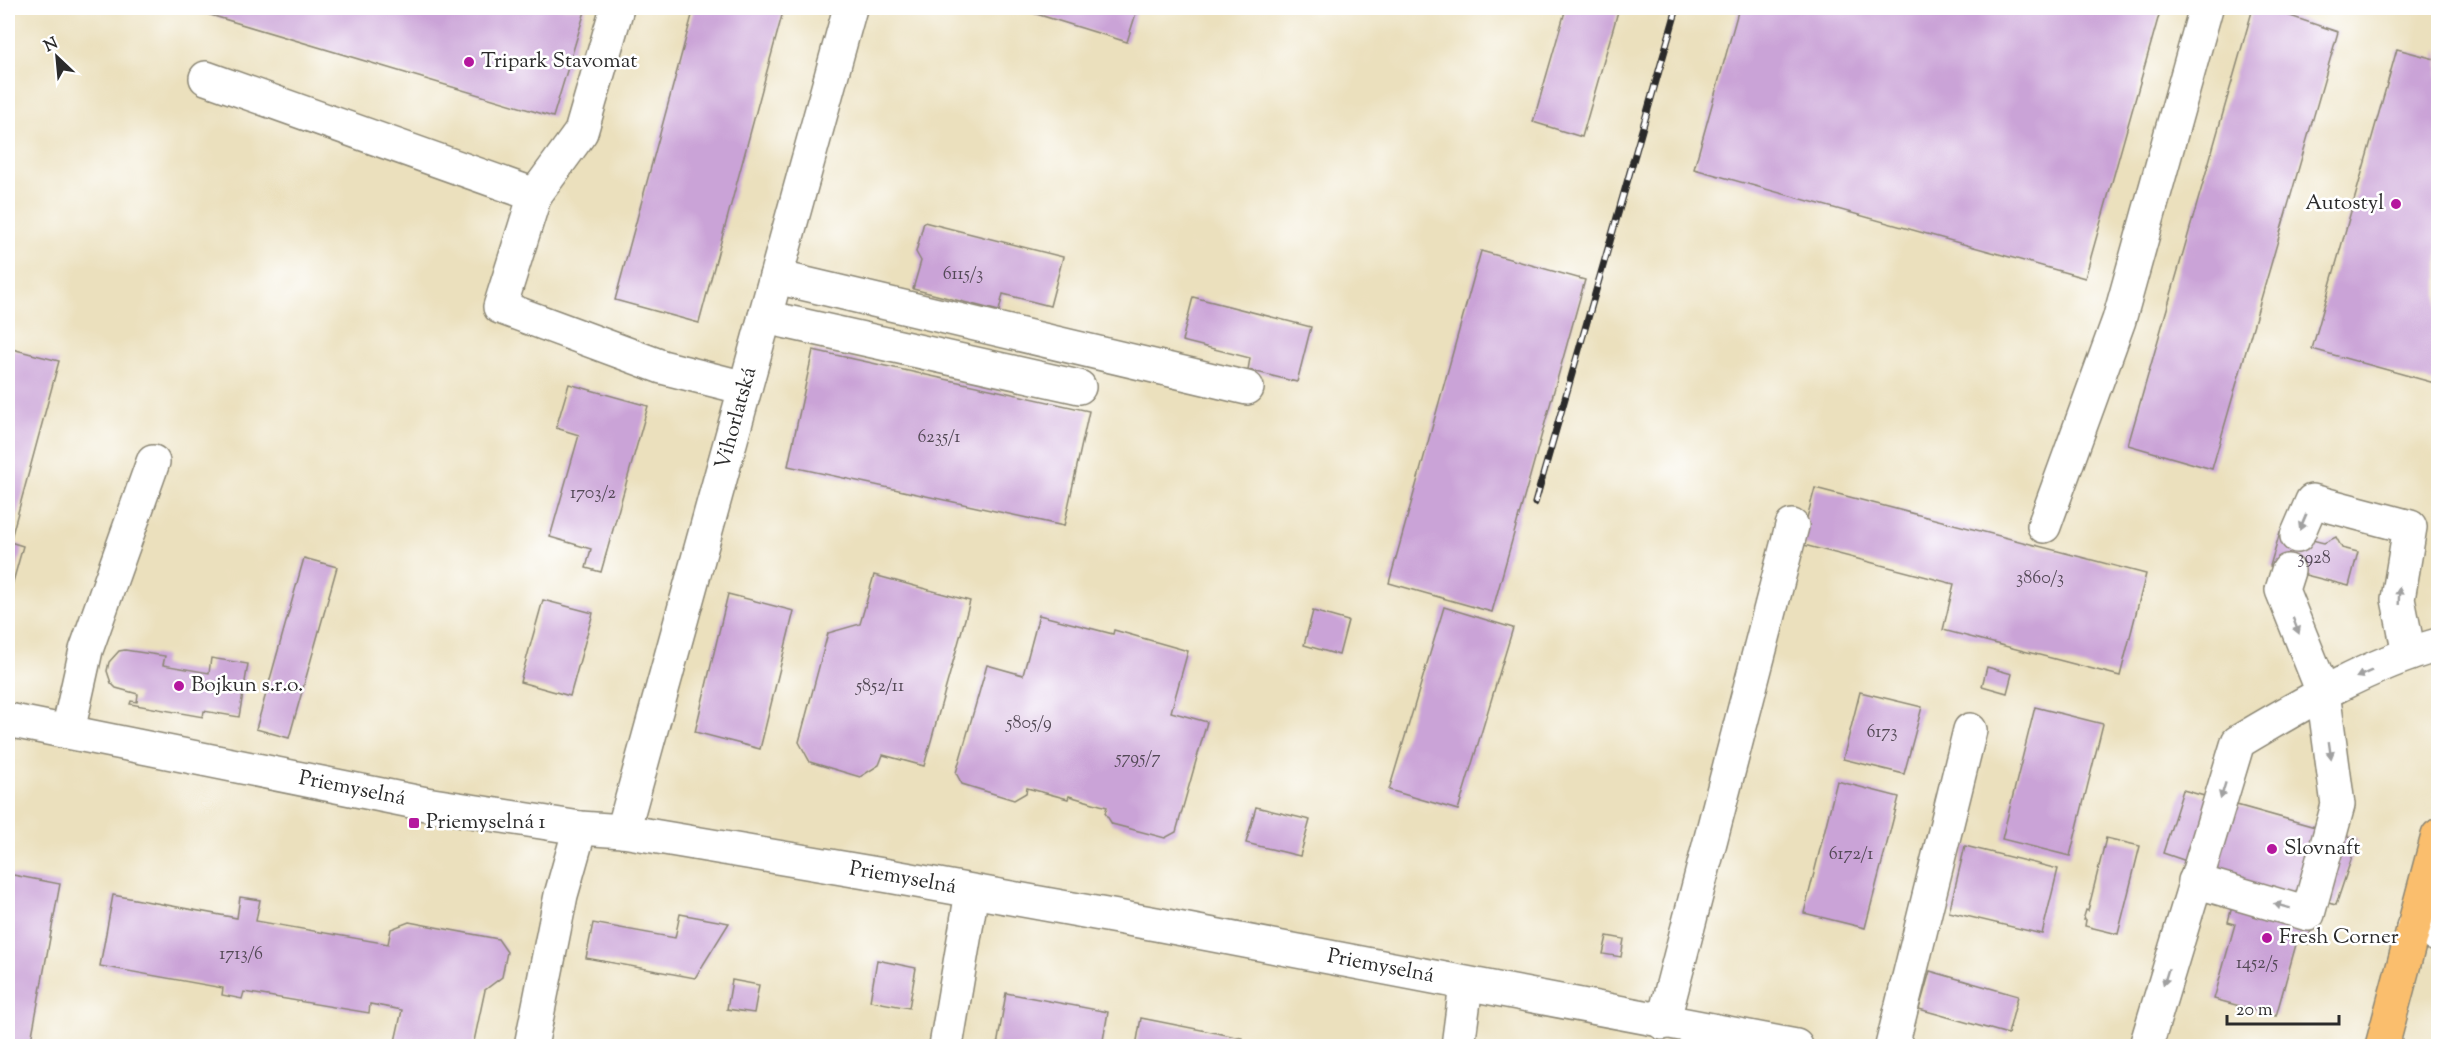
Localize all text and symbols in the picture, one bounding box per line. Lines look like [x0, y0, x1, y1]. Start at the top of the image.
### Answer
north arrow [27, 27, 87, 87]
text: N [41, 33, 63, 59]
place label: Tripark Stavomat [481, 47, 637, 77]
marker: Tripark Stavomat [462, 55, 476, 69]
place label: Autostyl [2305, 189, 2384, 219]
marker: Autostyl [2389, 197, 2403, 211]
house number: 6115/3 [943, 262, 983, 288]
street label: Vihorlatská [708, 363, 765, 473]
house number: 6235/1 [918, 425, 960, 451]
house number: 1703/2 [570, 481, 617, 507]
one-way arrow [2298, 513, 2307, 531]
house number: 3928 [2297, 546, 2331, 572]
house number: 3860/3 [2016, 566, 2064, 592]
one-way arrow [2395, 587, 2404, 606]
one-way arrow [2292, 617, 2302, 635]
one-way arrow [2356, 669, 2373, 678]
place label: Bojkun s.r.o. [191, 671, 303, 701]
house number: 5852/11 [855, 674, 904, 700]
marker: Bojkun s.r.o. [172, 679, 186, 693]
house number: 5805/9 [1005, 711, 1052, 737]
house number: 6173 [1866, 720, 1898, 746]
one-way arrow [2326, 741, 2335, 760]
house number: 5795/7 [1114, 746, 1161, 772]
street label: Priemyselná [296, 764, 408, 815]
one-way arrow [2218, 782, 2227, 800]
place label: Priemyselná 1 [426, 808, 546, 838]
marker: Priemyselná 1 [407, 816, 421, 830]
place label: Slovnaft [2284, 834, 2361, 864]
house number: 6172/1 [1829, 842, 1873, 868]
marker: Slovnaft [2265, 842, 2279, 856]
street label: Priemyselná [847, 855, 959, 903]
one-way arrow [2273, 901, 2291, 910]
place label: Fresh Corner [2279, 923, 2399, 953]
marker: Fresh Corner [2260, 931, 2274, 945]
house number: 1713/6 [219, 942, 263, 968]
street label: Priemyselná [1325, 942, 1437, 992]
house number: 1452/5 [2236, 951, 2278, 977]
one-way arrow [2161, 969, 2170, 987]
scale bar [2227, 988, 2340, 1026]
text: 20 m [2236, 998, 2273, 1024]

